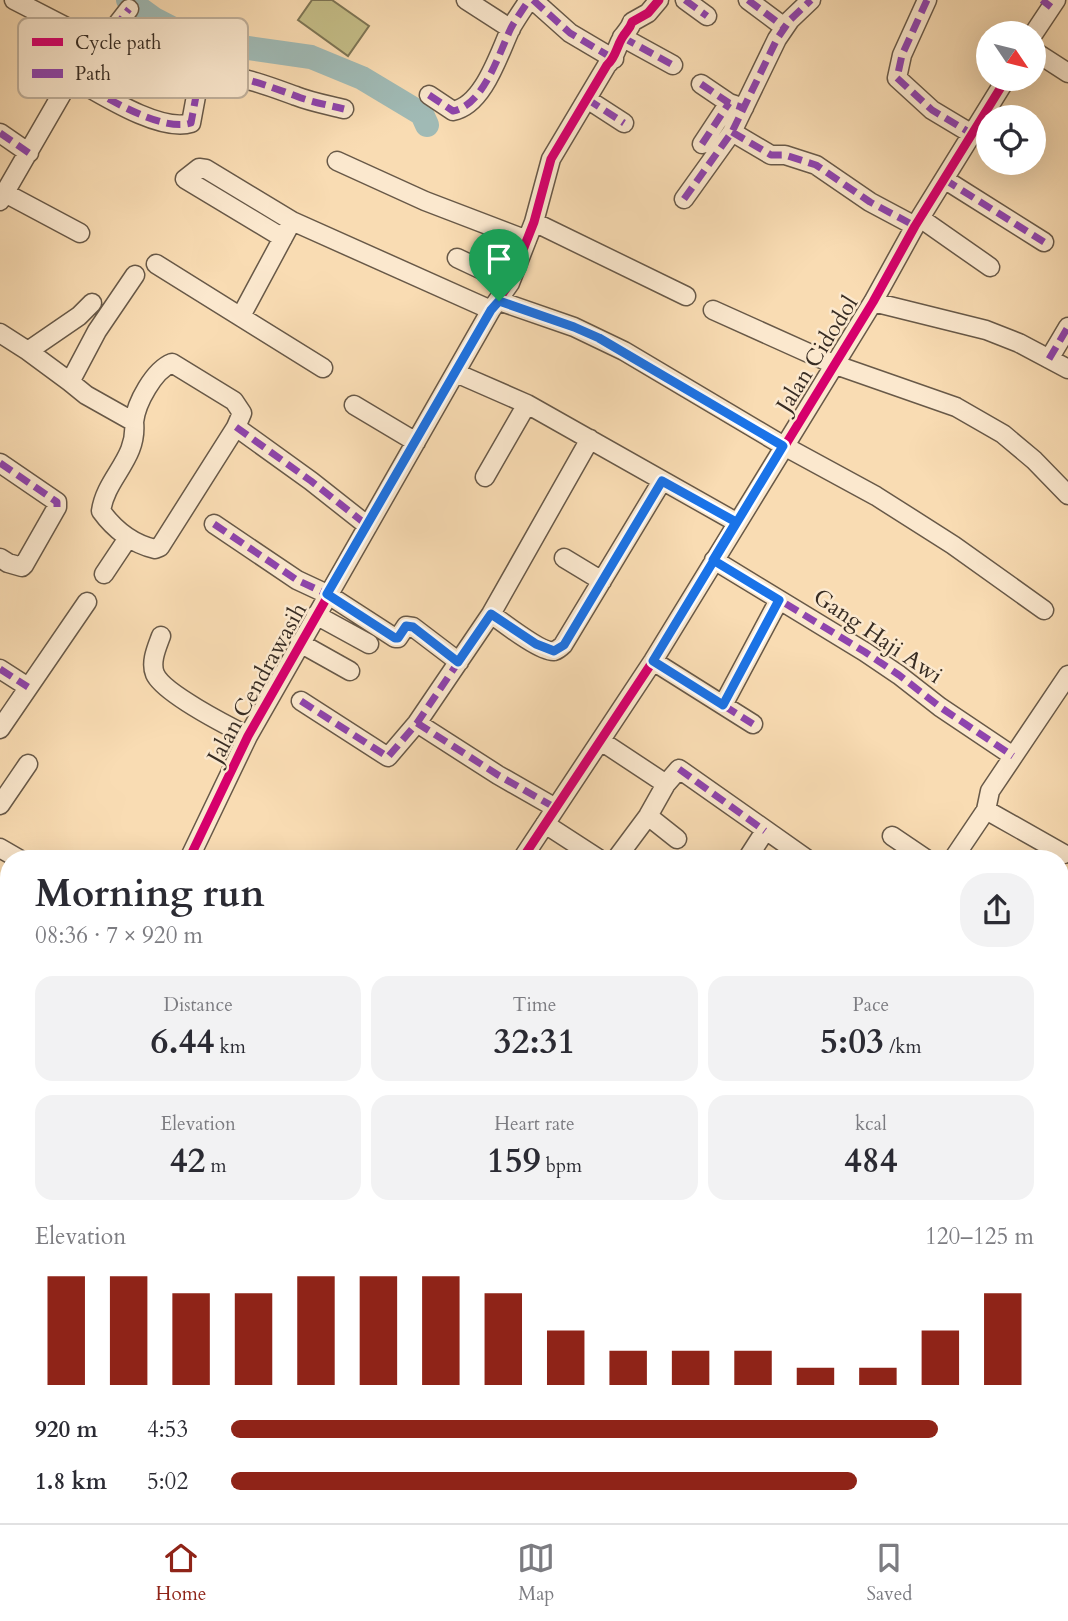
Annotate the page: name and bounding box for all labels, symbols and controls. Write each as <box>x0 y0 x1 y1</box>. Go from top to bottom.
legend <box>18 18 248 98</box>
north arrow <box>976 21 1046 91</box>
map controls <box>976 21 1046 175</box>
text: Cycle path <box>75 30 162 56</box>
text: Path <box>75 61 111 87</box>
button: locate <box>976 105 1046 175</box>
pin <box>469 229 529 301</box>
icon: arrive <box>480 240 518 278</box>
street label: Jalan Cidodol <box>767 290 865 421</box>
street label: Gang Haji Awi <box>807 581 949 691</box>
street label: Jalan Cendrawasih <box>198 597 314 772</box>
text: Morning run <box>35 868 265 920</box>
button: share <box>960 873 1034 947</box>
text: 08:36 · 7 × 920 m <box>35 920 203 951</box>
text: Distance <box>163 992 233 1018</box>
text: Time <box>513 992 556 1018</box>
text: Pace <box>852 992 889 1018</box>
text: 6.44 <box>151 1018 214 1066</box>
text: 32:31 <box>494 1018 575 1066</box>
text: 5:03 <box>820 1018 884 1066</box>
text: km <box>214 1034 246 1060</box>
text: /km <box>884 1034 922 1060</box>
text: Elevation <box>160 1111 236 1137</box>
text: Heart rate <box>494 1111 575 1137</box>
text: kcal <box>855 1111 887 1137</box>
text: 42 <box>170 1137 206 1185</box>
text: 159 <box>487 1137 541 1185</box>
text: 484 <box>844 1137 898 1185</box>
text: m <box>206 1153 227 1179</box>
text: bpm <box>541 1153 582 1179</box>
text: Elevation <box>35 1221 126 1252</box>
text: 120–125 m <box>925 1221 1034 1252</box>
text: 920 m <box>35 1414 98 1445</box>
text: 4:53 <box>147 1414 188 1445</box>
text: 1.8 km <box>35 1466 107 1497</box>
text: 5:02 <box>147 1466 188 1497</box>
tab: Home <box>156 1539 206 1607</box>
tab: Map <box>517 1539 555 1607</box>
tab: Saved <box>866 1539 912 1607</box>

